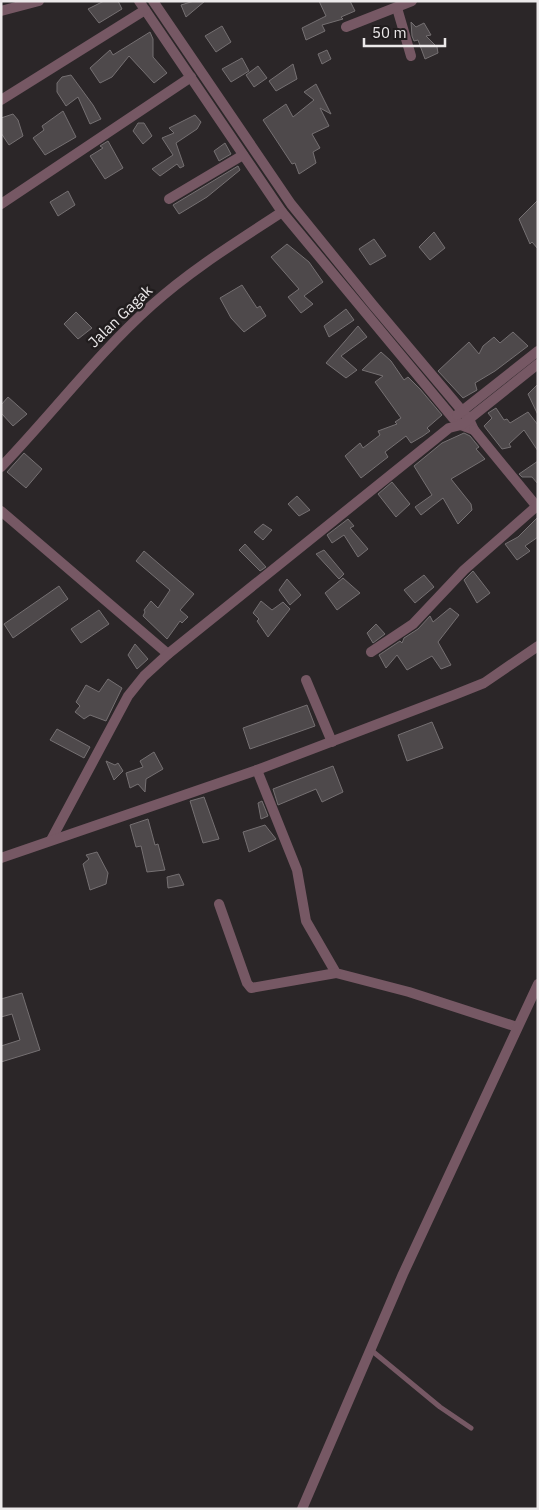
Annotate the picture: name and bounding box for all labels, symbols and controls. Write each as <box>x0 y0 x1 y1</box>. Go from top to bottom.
scale bar <box>364 15 445 47</box>
text: 50 m <box>372 23 407 42</box>
street label: Jalan Gagak <box>84 281 156 351</box>

